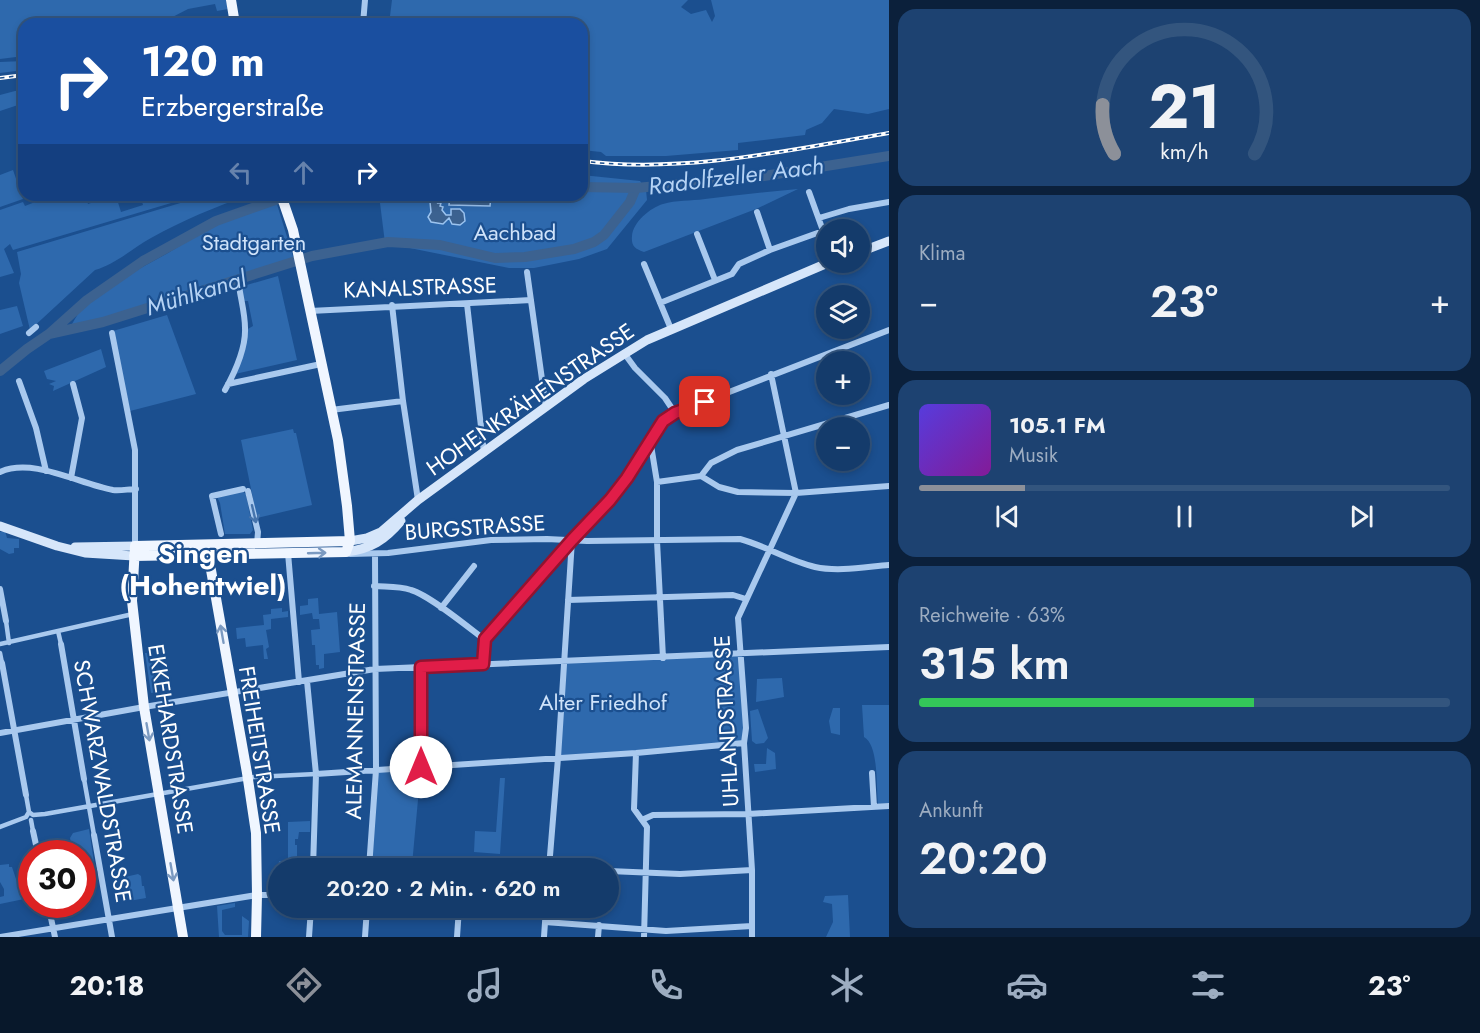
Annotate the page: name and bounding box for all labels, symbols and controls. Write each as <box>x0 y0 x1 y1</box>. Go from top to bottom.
text: 120 m <box>141 31 265 92</box>
icon: right <box>42 42 120 120</box>
text: 21 <box>1148 61 1221 151</box>
text: Erzbergerstraße <box>141 87 324 126</box>
text: km/h <box>1160 137 1209 168</box>
water label: Radolfzeller Aach <box>646 147 826 204</box>
icon: left <box>224 156 257 189</box>
icon: ahead <box>287 156 320 189</box>
icon: right <box>350 156 383 189</box>
park label: Aachbad <box>474 216 556 248</box>
map controls <box>816 219 870 471</box>
button: sound <box>816 219 870 273</box>
park label: Stadtgarten <box>202 226 306 258</box>
text: Klima <box>919 239 965 268</box>
water label: Mühlkanal <box>141 260 252 324</box>
street label: KANALSTRASSE <box>343 268 497 306</box>
text: 23° <box>1150 269 1218 334</box>
text: − <box>919 278 938 325</box>
text: + <box>1430 278 1450 325</box>
button: layers <box>816 285 870 339</box>
street label: HOHENKRÄHENSTRASSE <box>419 315 641 483</box>
button: + <box>816 351 870 405</box>
pin <box>679 376 730 427</box>
icon: arrive <box>688 385 721 418</box>
text: 105.1 FM <box>1009 409 1106 441</box>
button: − <box>816 417 870 471</box>
text: Musik <box>1009 441 1058 470</box>
icon: previous <box>991 500 1024 533</box>
icon: pause <box>1168 500 1201 533</box>
icon: next <box>1345 500 1378 533</box>
one-way arrow <box>248 504 260 523</box>
street label: BURGSTRASSE <box>404 506 546 548</box>
district label: Singen (Hohentwiel) <box>119 533 287 606</box>
one-way arrow <box>306 547 326 558</box>
text: Reichweite · 63% <box>919 601 1065 630</box>
street label: ALEMANNENSTRASSE <box>337 602 373 820</box>
one-way arrow <box>216 625 227 645</box>
text: 315 km <box>919 631 1070 696</box>
street label: UHLANDSTRASSE <box>706 634 746 808</box>
street label: EKKEHARDSTRASSE <box>140 642 202 836</box>
street label: SCHWARZWALDSTRASSE <box>66 657 140 905</box>
street label: FREIHEITSTRASSE <box>231 664 289 836</box>
park label: Alter Friedhof <box>539 686 668 718</box>
one-way arrow <box>143 722 154 742</box>
position arrow <box>389 735 453 799</box>
text: Ankunft <box>919 796 983 825</box>
text: 20:20 <box>919 826 1048 891</box>
speed limit sign: 30 <box>18 840 96 918</box>
one-way arrow <box>167 861 178 881</box>
text: 20:20 · 2 Min. · 620 m <box>326 872 561 904</box>
icon: directions <box>283 964 325 1006</box>
icon: music <box>464 964 506 1006</box>
icon: phone <box>645 964 687 1006</box>
icon: climate <box>826 964 868 1006</box>
icon: car <box>1006 964 1048 1006</box>
icon: filters <box>1187 964 1229 1006</box>
text: 20:18 <box>69 966 144 1005</box>
text: 23° <box>1368 966 1411 1005</box>

